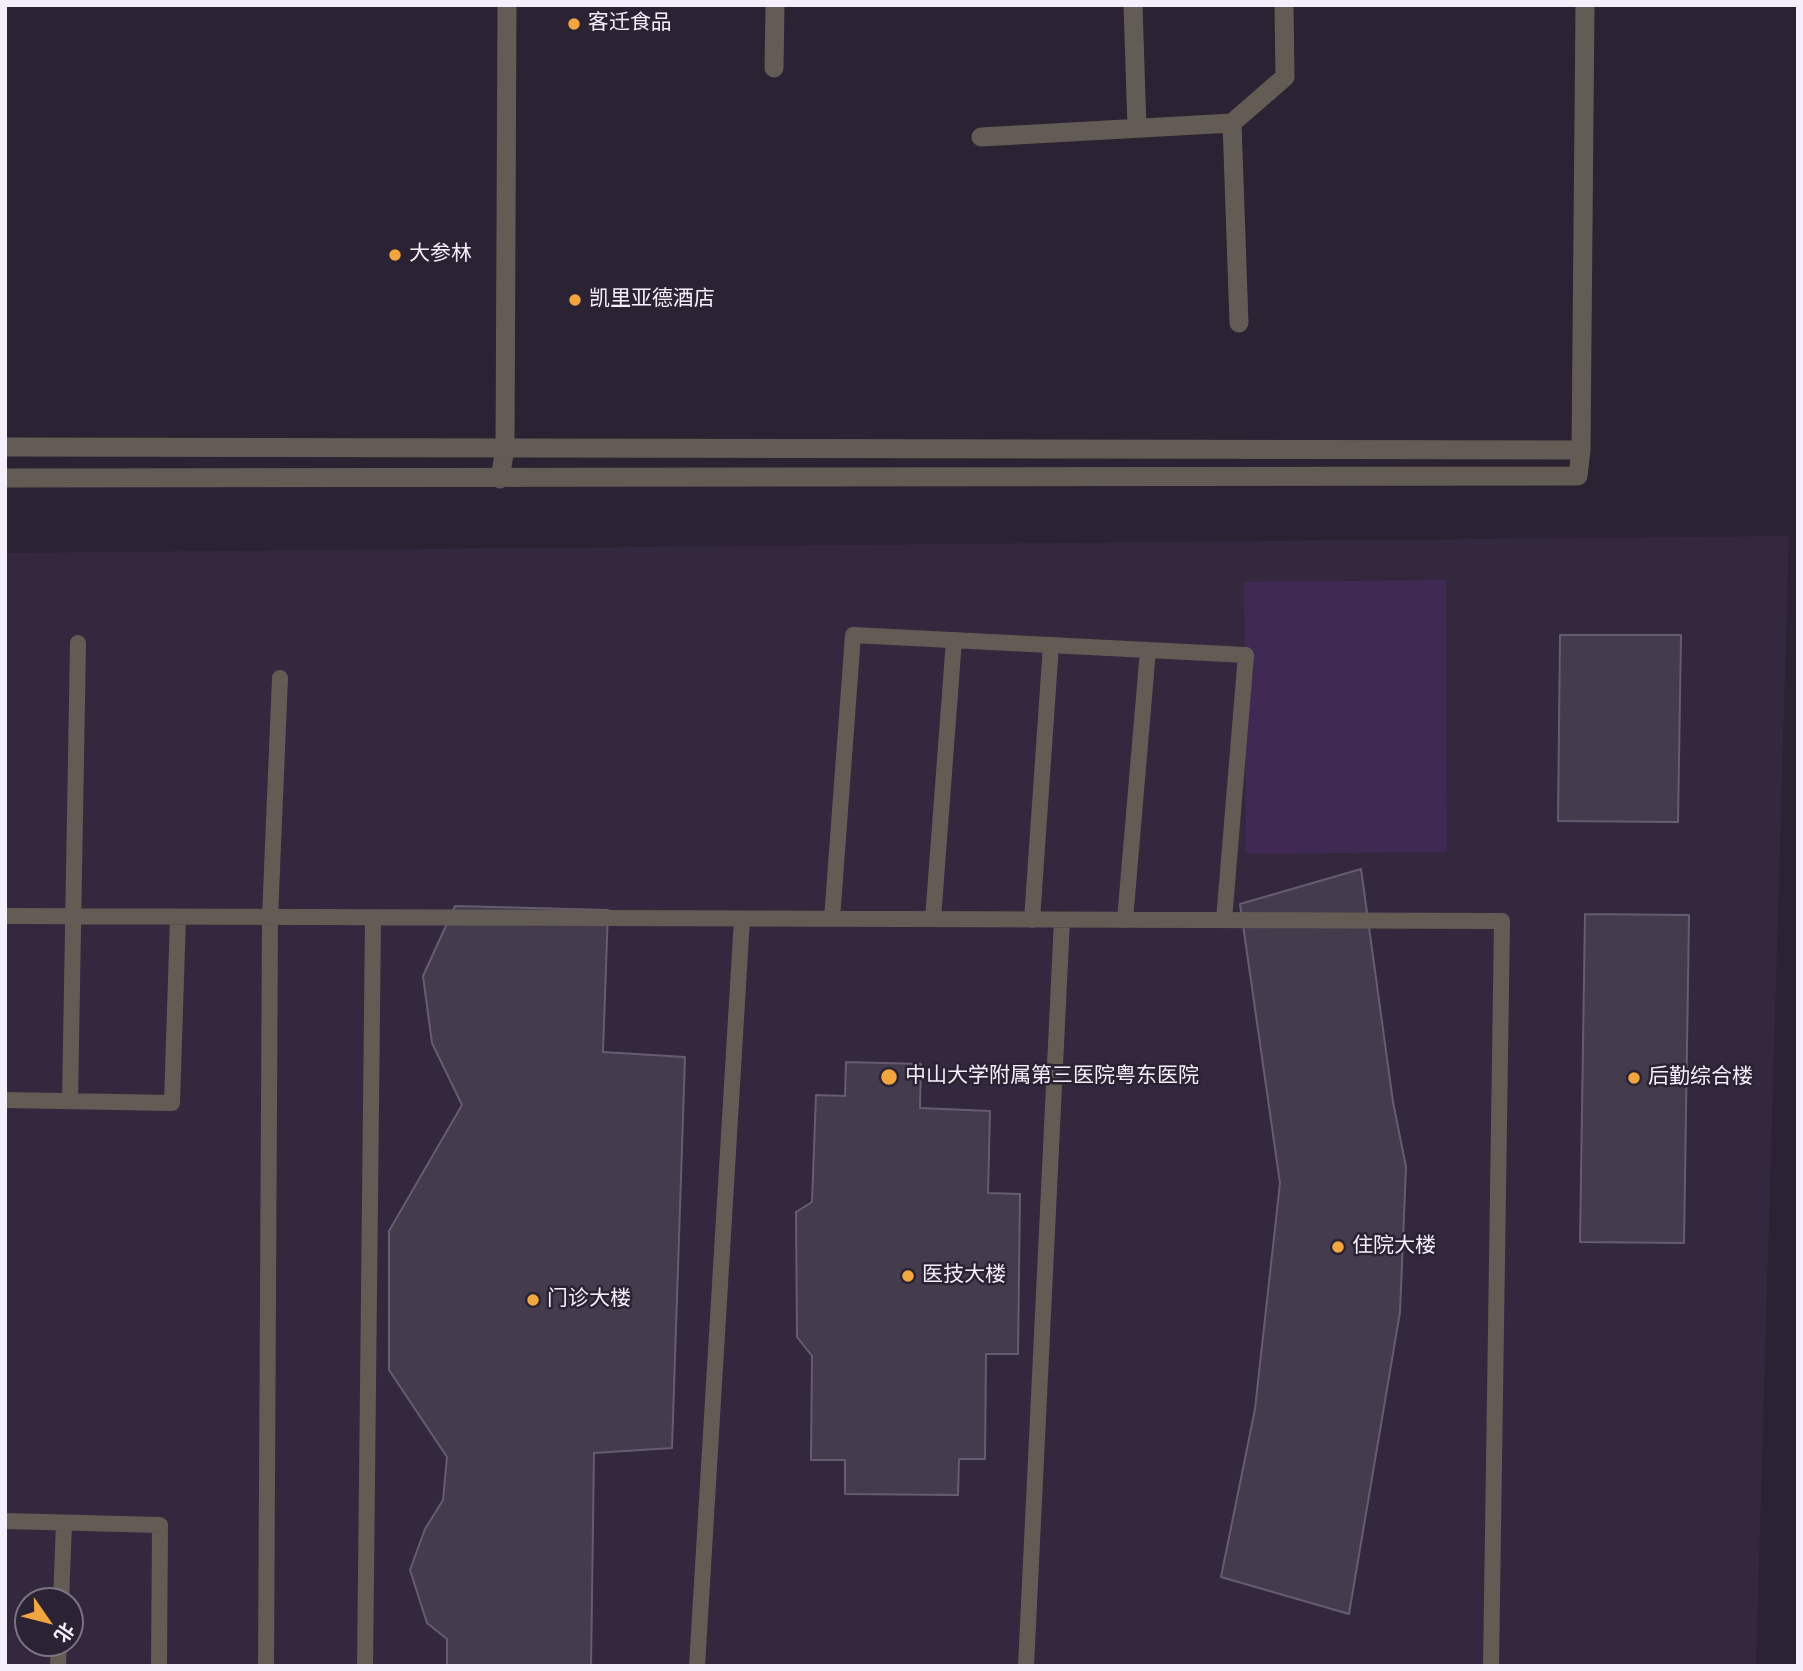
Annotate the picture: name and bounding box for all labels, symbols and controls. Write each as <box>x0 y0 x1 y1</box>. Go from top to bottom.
place label: 客迁食品 <box>588 11 672 37</box>
marker: 客迁食品 <box>566 16 582 32</box>
place label: 大参林 <box>409 242 472 268</box>
marker: 大参林 <box>387 247 403 263</box>
place label: 凯里亚德酒店 <box>589 287 715 313</box>
marker: 凯里亚德酒店 <box>567 292 583 308</box>
place label: 中山大学附属第三医院粤东医院 <box>905 1064 1199 1090</box>
place label: 后勤综合楼 <box>1648 1065 1753 1091</box>
marker: 中山大学附属第三医院粤东医院 <box>879 1067 899 1087</box>
marker: 后勤综合楼 <box>1626 1070 1642 1086</box>
place label: 住院大楼 <box>1352 1234 1436 1260</box>
marker: 住院大楼 <box>1330 1239 1346 1255</box>
place label: 医技大楼 <box>922 1263 1006 1289</box>
marker: 医技大楼 <box>900 1268 916 1284</box>
place label: 门诊大楼 <box>547 1287 631 1313</box>
marker: 门诊大楼 <box>525 1292 541 1308</box>
north arrow <box>14 1587 84 1657</box>
text: 北 <box>48 1617 82 1649</box>

